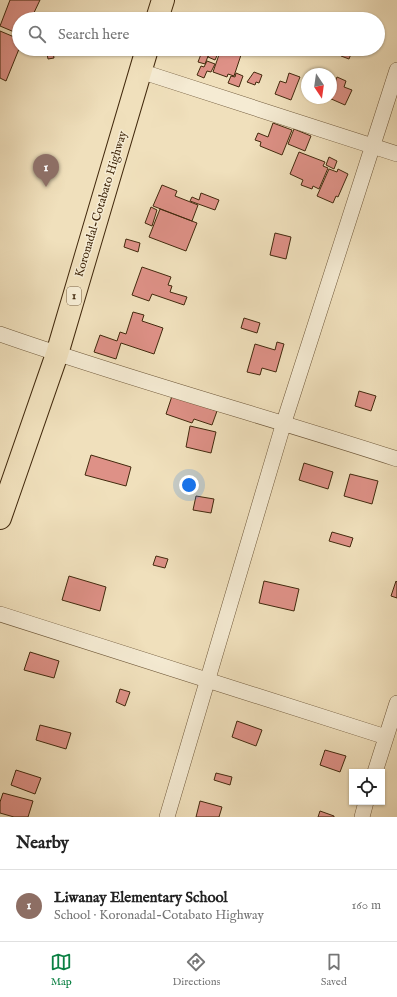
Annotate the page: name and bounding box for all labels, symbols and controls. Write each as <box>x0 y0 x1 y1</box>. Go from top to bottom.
search box <box>12 12 385 56</box>
icon: search <box>26 23 48 45</box>
text: Search here <box>58 25 129 44</box>
north arrow <box>301 68 337 104</box>
street label: Koronadal-Cotabato Highway <box>72 129 130 279</box>
pin: 1 <box>33 154 59 187</box>
road number: 1 <box>67 287 81 305</box>
your location <box>179 475 199 495</box>
map controls <box>349 769 385 805</box>
button: locate <box>349 769 385 805</box>
text: Nearby <box>16 833 69 854</box>
text: Liwanay Elementary School <box>54 888 228 907</box>
text: 1 <box>27 897 31 914</box>
text: 160 m <box>351 897 381 914</box>
text: School · Koronadal-Cotabato Highway <box>54 907 264 924</box>
tab: Map <box>50 951 72 989</box>
tab: Directions <box>173 951 220 989</box>
tab: Saved <box>321 951 347 989</box>

